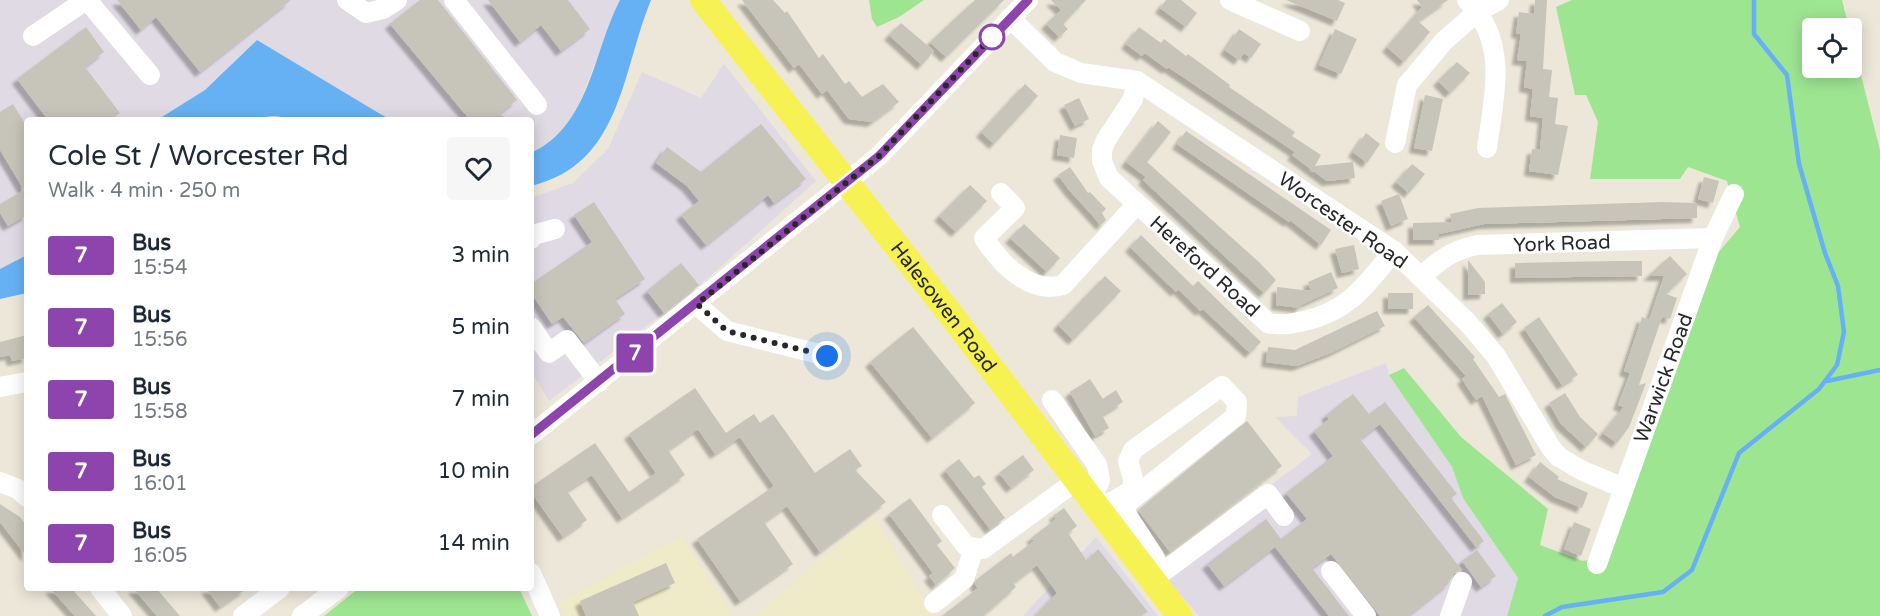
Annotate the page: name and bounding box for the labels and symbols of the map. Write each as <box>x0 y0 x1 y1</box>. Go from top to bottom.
unlabelled marker <box>979 24 1005 50</box>
street label: Worcester Road <box>1273 167 1412 274</box>
street label: Hereford Road <box>1144 211 1264 322</box>
street label: York Road <box>1513 230 1611 258</box>
street label: Halesowen Road <box>885 237 1001 377</box>
street label: Warwick Road <box>1629 310 1699 446</box>
line badge: 7 <box>616 334 654 372</box>
your location <box>812 341 842 371</box>

